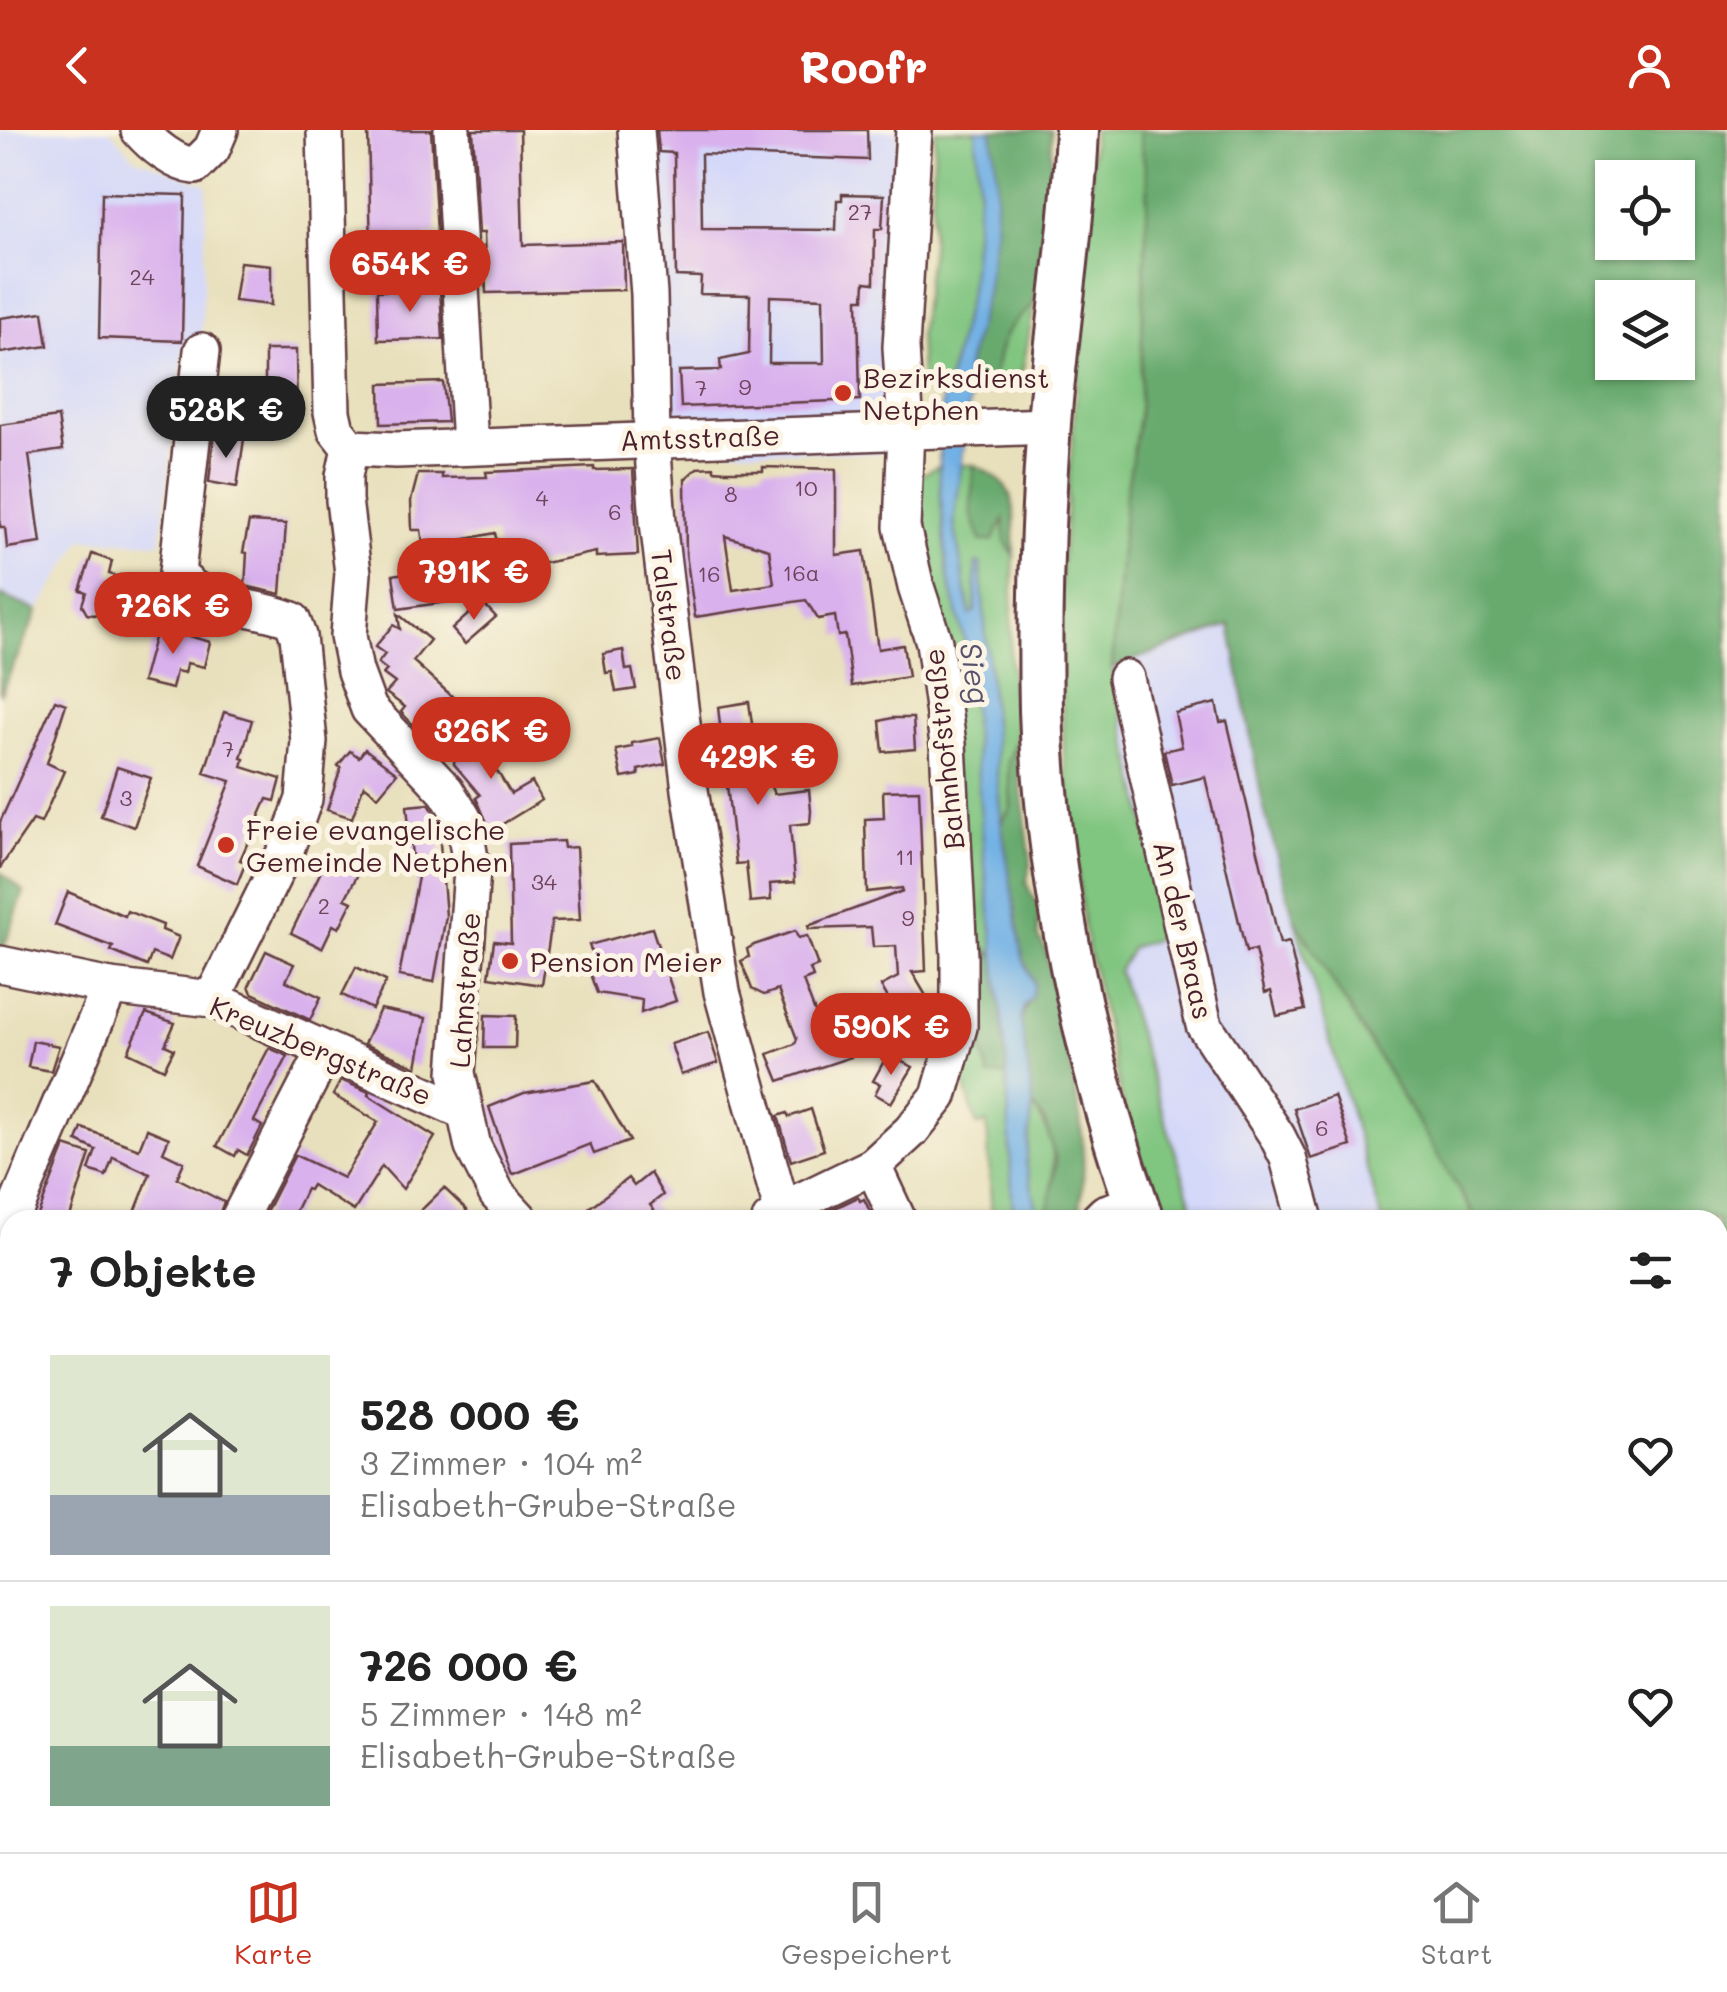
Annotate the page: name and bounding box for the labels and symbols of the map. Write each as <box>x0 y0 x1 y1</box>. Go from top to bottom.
house number: 27 <box>848 197 872 226</box>
pin: 654K € <box>329 230 491 315</box>
house number: 24 <box>129 262 155 291</box>
place label: Bezirksdienst Netphen <box>863 359 1049 427</box>
house number: 9 <box>738 372 752 401</box>
house number: 7 <box>695 373 707 402</box>
pin: 528K € <box>145 376 307 461</box>
marker: Bezirksdienst Netphen <box>832 382 854 404</box>
street label: Amtsstraße <box>619 416 781 458</box>
house number: 10 <box>794 473 818 502</box>
house number: 8 <box>724 479 738 508</box>
house number: 4 <box>536 483 549 512</box>
house number: 6 <box>608 497 622 526</box>
pin: 791K € <box>393 538 555 623</box>
street label: Talstraße <box>644 547 696 683</box>
house number: 16a <box>783 558 819 587</box>
house number: 16 <box>697 559 721 588</box>
pin: 726K € <box>92 572 254 657</box>
water label: Sieg <box>951 639 1001 707</box>
street label: Bahnhofstraße <box>915 647 971 851</box>
pin: 326K € <box>410 697 572 782</box>
pin: 429K € <box>677 723 839 808</box>
house number: 7 <box>222 734 234 763</box>
house number: 3 <box>120 783 133 812</box>
place label: Freie evangelische Gemeinde Netphen <box>246 811 508 879</box>
marker: Freie evangelische Gemeinde Netphen <box>215 834 237 856</box>
street label: An der Braas <box>1146 837 1222 1023</box>
house number: 11 <box>895 842 915 871</box>
house number: 34 <box>531 867 557 896</box>
house number: 2 <box>318 891 330 920</box>
house number: 9 <box>901 903 915 932</box>
street label: Lahnstraße <box>441 911 487 1069</box>
place label: Pension Meier <box>530 943 723 979</box>
marker: Pension Meier <box>499 950 521 972</box>
street label: Kreuzbergstraße <box>205 987 437 1113</box>
pin: 590K € <box>810 993 972 1078</box>
house number: 6 <box>1315 1113 1329 1142</box>

